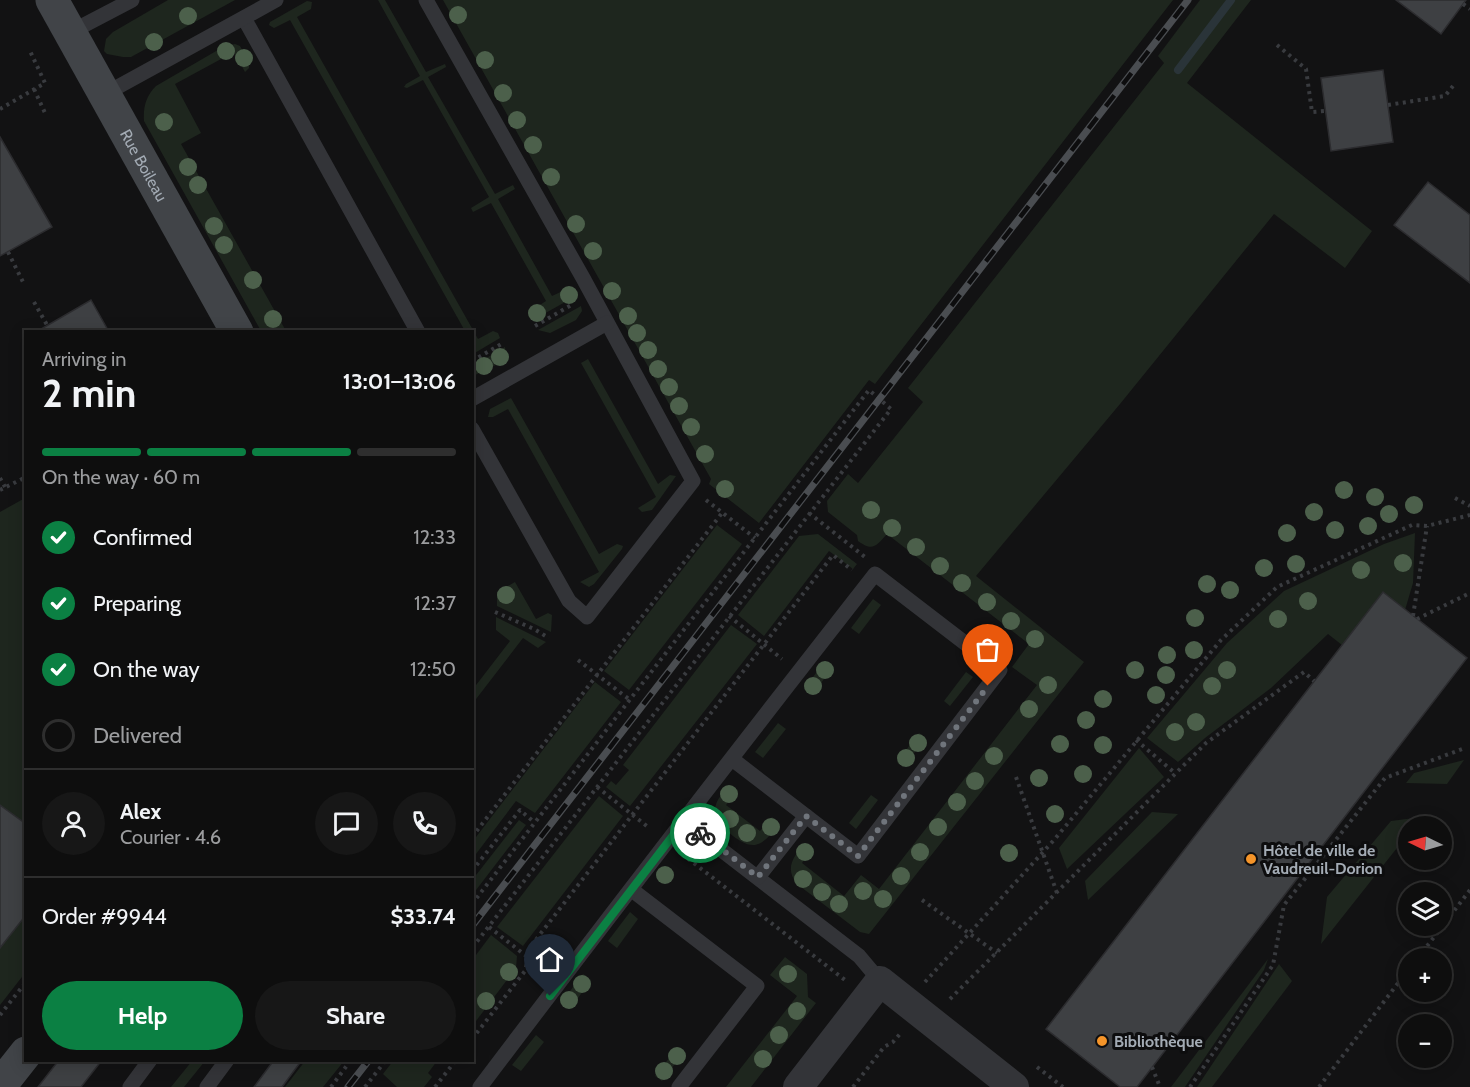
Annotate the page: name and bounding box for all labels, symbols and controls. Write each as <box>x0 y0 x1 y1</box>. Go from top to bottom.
street label: Rue Boileau <box>116 126 171 205</box>
text: Arriving in <box>42 347 126 371</box>
text: 13:01–13:06 <box>343 368 456 395</box>
text: 2 min <box>42 369 136 417</box>
text: On the way · 60 m <box>42 465 200 489</box>
icon: check <box>42 521 75 554</box>
text: Confirmed <box>93 524 192 551</box>
text: 12:33 <box>413 525 456 549</box>
icon: check <box>42 587 75 620</box>
text: Preparing <box>93 590 181 617</box>
text: 12:37 <box>414 591 456 615</box>
pin <box>962 624 1013 686</box>
icon: bag <box>971 633 1004 666</box>
icon: check <box>42 653 75 686</box>
text: On the way <box>93 656 200 683</box>
text: 12:50 <box>410 657 456 681</box>
text: Delivered <box>93 722 182 749</box>
button: person <box>42 792 105 855</box>
button: chat <box>315 792 378 855</box>
button: phone <box>393 792 456 855</box>
text: Alex <box>120 798 161 825</box>
courier <box>670 803 730 863</box>
north arrow <box>1398 816 1452 870</box>
map controls <box>1398 816 1452 1068</box>
icon: bike <box>684 817 717 850</box>
text: Courier · 4.6 <box>120 825 221 849</box>
place label: Hôtel de ville de Vaudreuil-Dorion <box>1263 841 1383 878</box>
marker: Hôtel de ville de Vaudreuil-Dorion <box>1244 852 1258 866</box>
button: layers <box>1398 882 1452 936</box>
text: Order #9944 <box>42 903 167 930</box>
text: $33.74 <box>390 903 456 930</box>
pin <box>524 934 575 996</box>
icon: home <box>533 943 566 976</box>
button: + <box>1398 948 1452 1002</box>
button: Help <box>42 981 243 1050</box>
button: Share <box>255 981 456 1050</box>
button: − <box>1398 1014 1452 1068</box>
place label: Bibliothèque <box>1114 1032 1203 1051</box>
marker: Bibliothèque <box>1095 1034 1109 1048</box>

